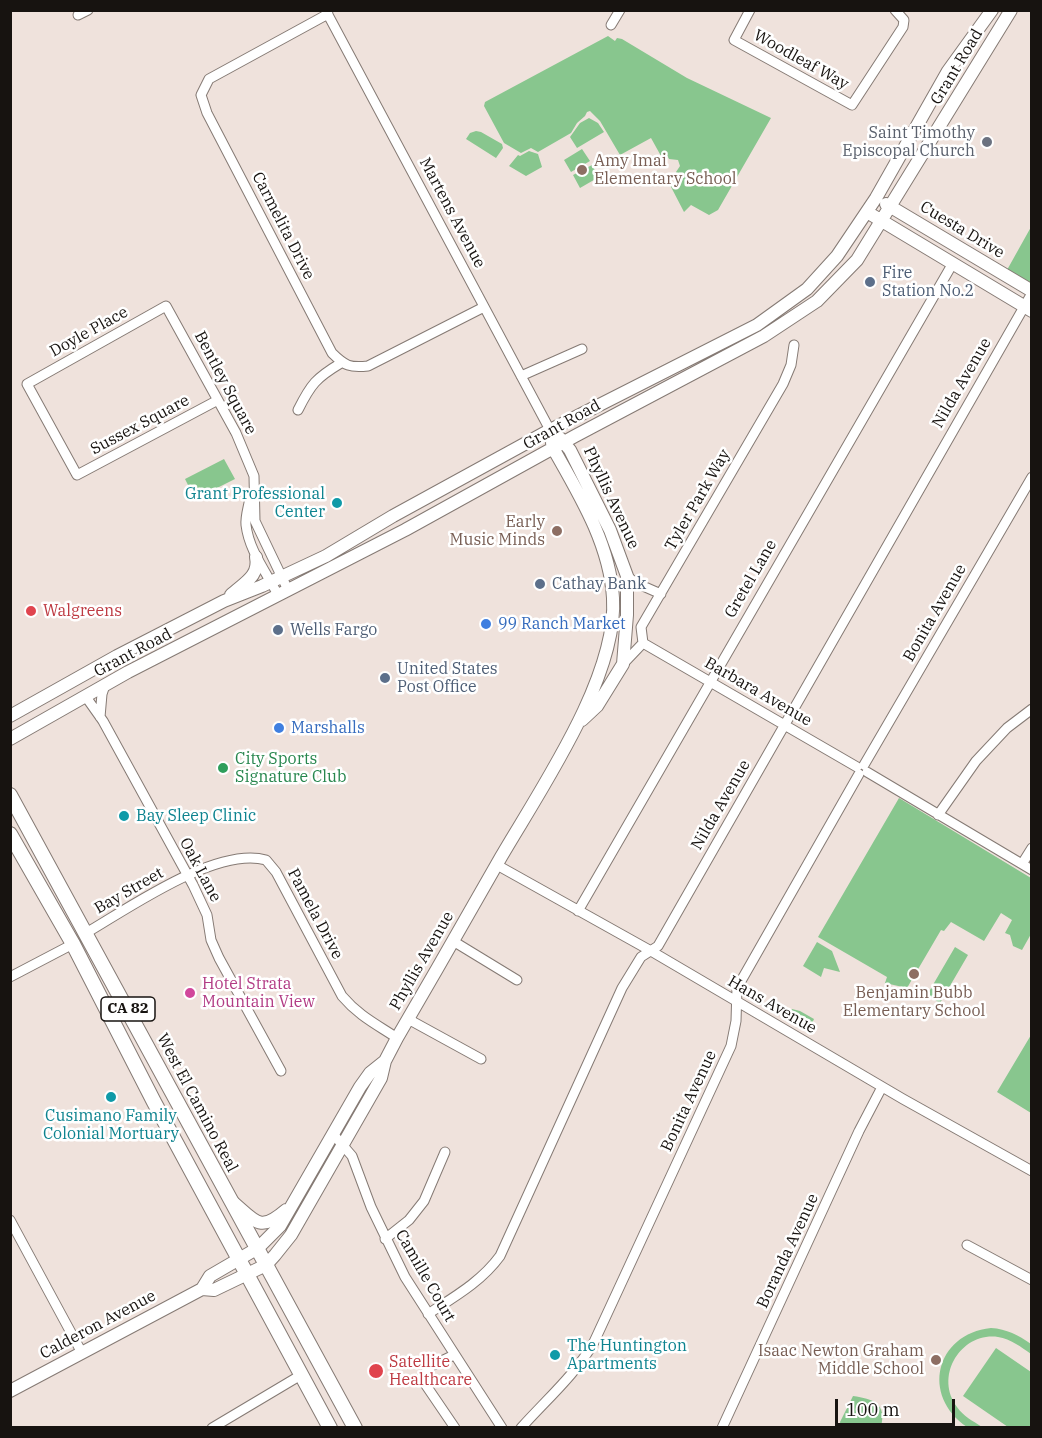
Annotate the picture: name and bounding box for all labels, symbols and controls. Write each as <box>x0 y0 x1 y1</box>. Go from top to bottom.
street label: Woodleaf Way <box>750 26 852 94</box>
street label: Grant Road <box>927 26 987 108</box>
place label: Saint Timothy Episcopal Church <box>842 123 975 161</box>
marker: Saint Timothy Episcopal Church <box>980 135 994 149</box>
place label: Amy Imai Elementary School <box>594 151 737 189</box>
street label: Martens Avenue <box>415 155 489 271</box>
marker: Amy Imai Elementary School <box>575 163 589 177</box>
street label: Carmelita Drive <box>248 169 318 283</box>
street label: Cuesta Drive <box>916 197 1008 263</box>
place label: Fire Station No.2 <box>882 263 974 301</box>
marker: Fire Station No.2 <box>863 275 877 289</box>
street label: Doyle Place <box>47 303 131 361</box>
street label: Bentley Square <box>190 328 260 438</box>
street label: Nilda Avenue <box>929 335 995 431</box>
street label: Sussex Square <box>87 391 193 459</box>
street label: Grant Road <box>520 396 604 454</box>
street label: Phyllis Avenue <box>579 444 643 552</box>
street label: Tyler Park Way <box>661 446 735 554</box>
place label: Grant Professional Center <box>185 484 325 522</box>
marker: Grant Professional Center <box>330 496 344 510</box>
place label: Early Music Minds <box>450 512 545 550</box>
marker: Early Music Minds <box>550 524 564 538</box>
street label: Gretel Lane <box>721 537 781 621</box>
street label: Bonita Avenue <box>899 561 971 665</box>
place label: Cathay Bank <box>552 574 646 594</box>
marker: Cathay Bank <box>533 577 547 591</box>
place label: Walgreens <box>43 601 122 621</box>
marker: Walgreens <box>24 604 38 618</box>
place label: 99 Ranch Market <box>498 614 626 634</box>
marker: 99 Ranch Market <box>479 617 493 631</box>
place label: Wells Fargo <box>290 620 377 640</box>
marker: Wells Fargo <box>271 623 285 637</box>
street label: Grant Road <box>91 625 175 681</box>
street label: Barbara Avenue <box>701 653 815 731</box>
place label: United States Post Office <box>397 659 498 697</box>
marker: United States Post Office <box>378 671 392 685</box>
place label: Marshalls <box>291 718 365 738</box>
marker: Marshalls <box>272 721 286 735</box>
place label: City Sports Signature Club <box>235 749 347 787</box>
street label: Nilda Avenue <box>688 757 754 853</box>
marker: City Sports Signature Club <box>216 761 230 775</box>
place label: Bay Sleep Clinic <box>136 806 256 826</box>
marker: Bay Sleep Clinic <box>117 809 131 823</box>
street label: Oak Lane <box>175 834 225 906</box>
street label: Bay Street <box>91 864 167 918</box>
street label: Pamela Drive <box>283 865 347 963</box>
street label: Phyllis Avenue <box>386 908 458 1014</box>
marker: Benjamin Bubb Elementary School <box>907 967 921 981</box>
street label: Hans Avenue <box>724 972 820 1038</box>
place label: Hotel Strata Mountain View <box>202 974 315 1012</box>
place label: Benjamin Bubb Elementary School <box>843 983 985 1021</box>
marker: Hotel Strata Mountain View <box>183 986 197 1000</box>
road number: CA 82 <box>101 997 155 1021</box>
street label: West El Camino Real <box>152 1030 242 1176</box>
street label: Bonita Avenue <box>657 1047 721 1155</box>
marker: Cusimano Family Colonial Mortuary <box>104 1090 118 1104</box>
place label: Cusimano Family Colonial Mortuary <box>43 1106 179 1144</box>
street label: Boranda Avenue <box>753 1191 823 1311</box>
street label: Camille Court <box>391 1227 459 1325</box>
street label: Calderon Avenue <box>37 1286 159 1364</box>
place label: The Huntington Apartments <box>567 1336 687 1374</box>
place label: Isaac Newton Graham Middle School <box>758 1341 924 1379</box>
marker: The Huntington Apartments <box>548 1348 562 1362</box>
place label: Satellite Healthcare <box>389 1352 472 1390</box>
marker: Isaac Newton Graham Middle School <box>929 1353 943 1367</box>
marker: Satellite Healthcare <box>367 1362 385 1380</box>
scale bar <box>838 1387 958 1425</box>
text: 100 m <box>846 1398 900 1421</box>

